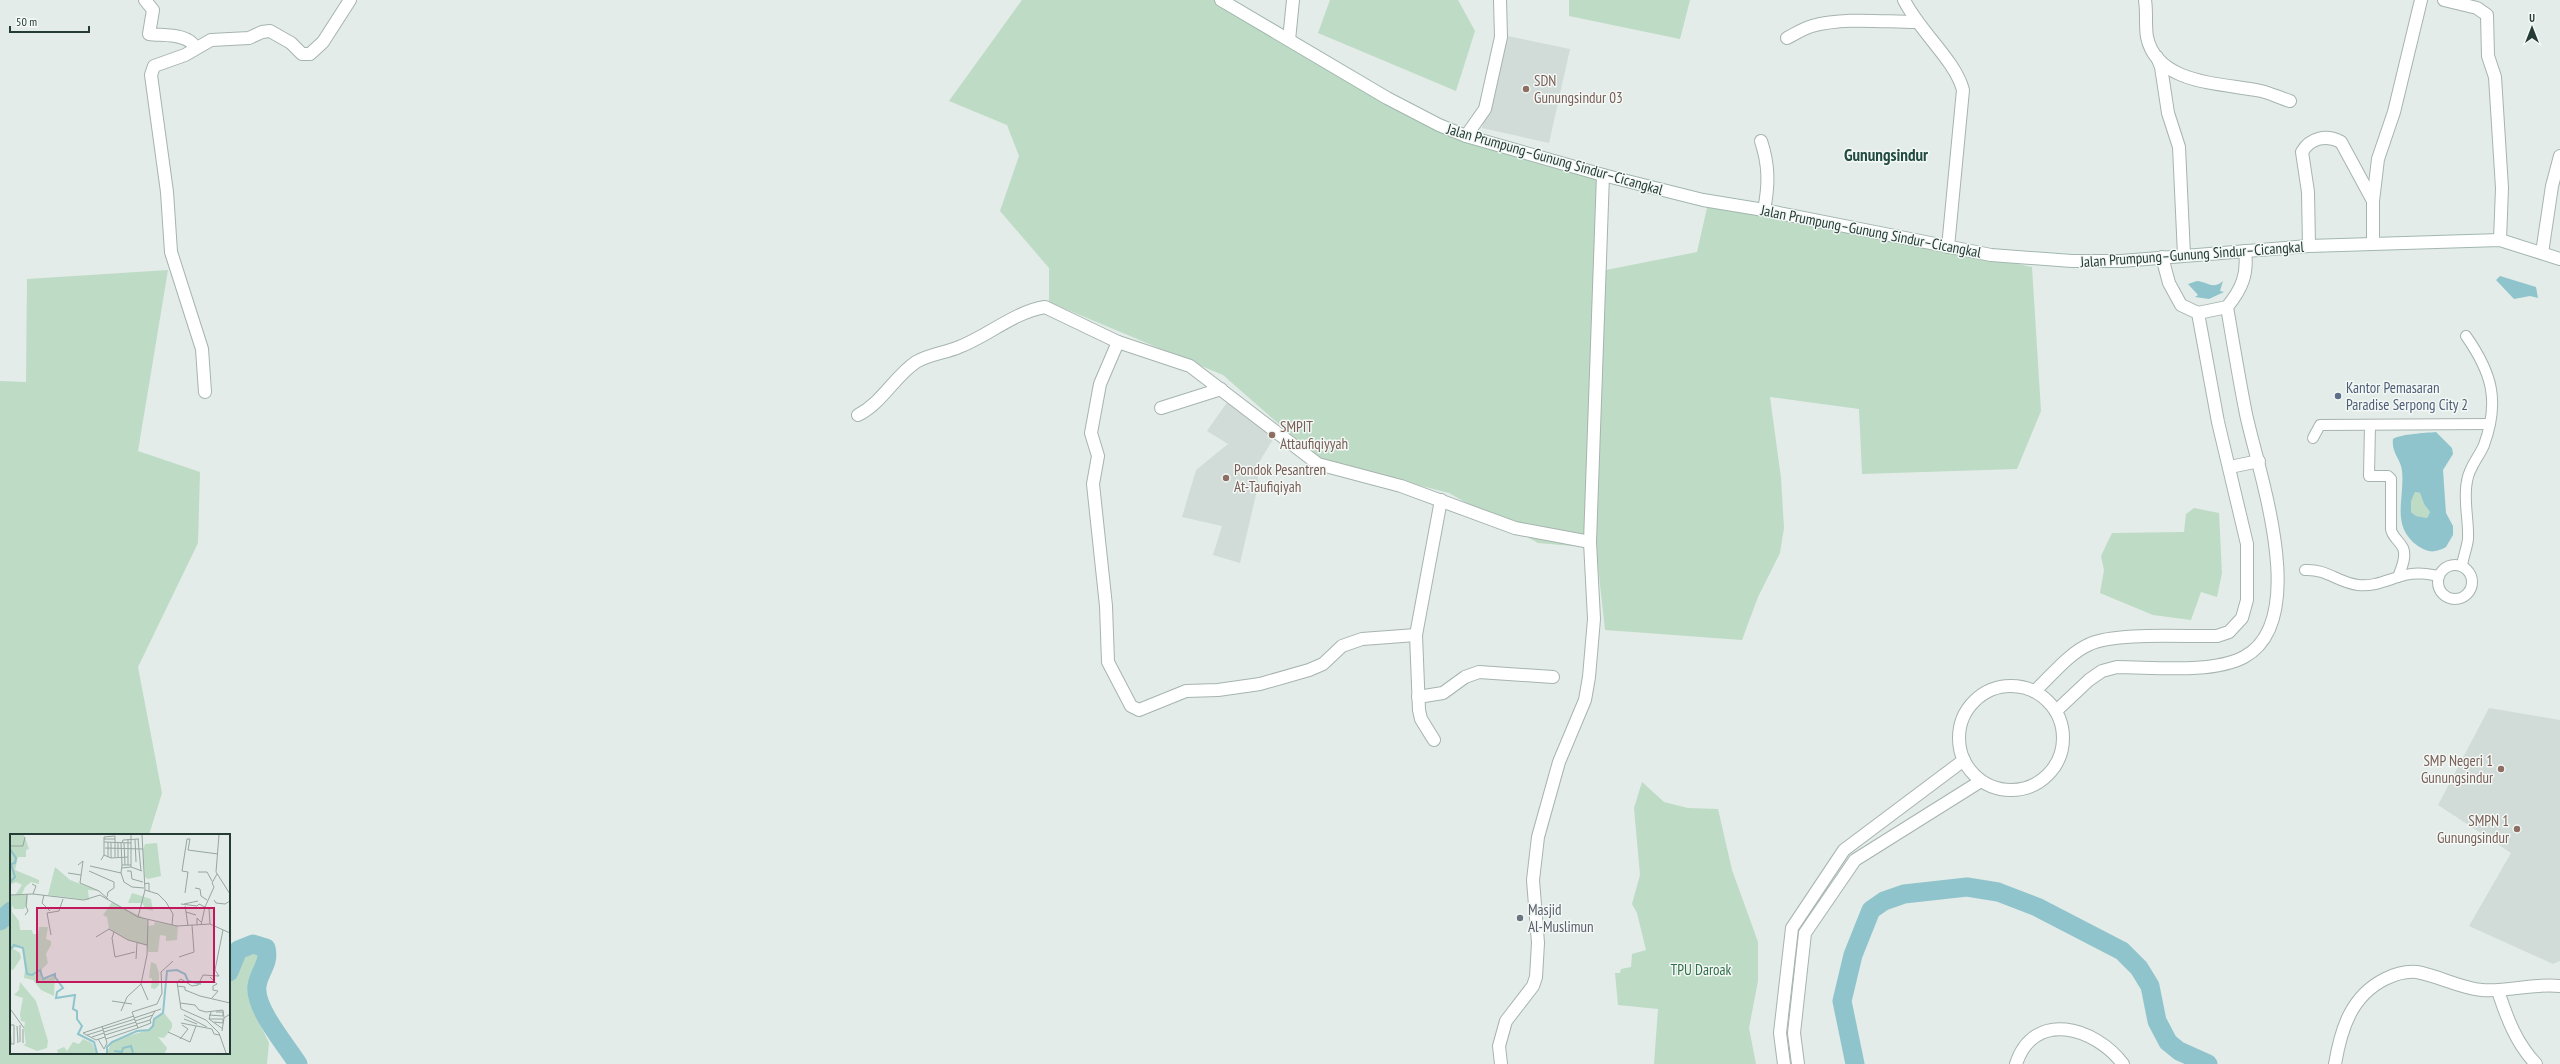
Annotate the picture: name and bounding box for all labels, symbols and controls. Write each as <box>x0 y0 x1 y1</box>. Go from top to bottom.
scale bar <box>10 8 89 34</box>
north arrow <box>2512 8 2552 48</box>
text: U <box>2529 11 2535 25</box>
text: 50 m <box>16 14 37 29</box>
place label: SDN Gunungsindur 03 <box>1534 71 1623 107</box>
marker: SDN Gunungsindur 03 <box>1521 84 1531 94</box>
street label: Jalan Prumpung–Gunung Sindur–Cicangkal <box>1444 119 1666 199</box>
district label: Gunungsindur <box>1844 144 1928 166</box>
street label: Jalan Prumpung–Gunung Sindur–Cicangkal <box>1758 200 1983 262</box>
street label: Jalan Prumpung–Gunung Sindur–Cicangkal <box>2079 237 2305 271</box>
place label: Kantor Pemasaran Paradise Serpong City 2 <box>2346 378 2468 414</box>
marker: Kantor Pemasaran Paradise Serpong City 2 <box>2333 391 2343 401</box>
place label: SMPIT Attaufiqiyyah <box>1280 417 1348 453</box>
marker: SMPIT Attaufiqiyyah <box>1267 430 1277 440</box>
place label: Pondok Pesantren At-Taufiqiyah <box>1234 460 1326 496</box>
marker: Pondok Pesantren At-Taufiqiyah <box>1221 473 1231 483</box>
place label: SMP Negeri 1 Gunungsindur <box>2421 751 2494 787</box>
marker: SMP Negeri 1 Gunungsindur <box>2496 764 2506 774</box>
place label: SMPN 1 Gunungsindur <box>2437 811 2510 847</box>
marker: SMPN 1 Gunungsindur <box>2512 824 2522 834</box>
inset map <box>10 834 230 1054</box>
place label: Masjid Al-Muslimun <box>1528 900 1594 936</box>
marker: Masjid Al-Muslimun <box>1515 913 1525 923</box>
park label: TPU Daroak <box>1671 960 1732 979</box>

